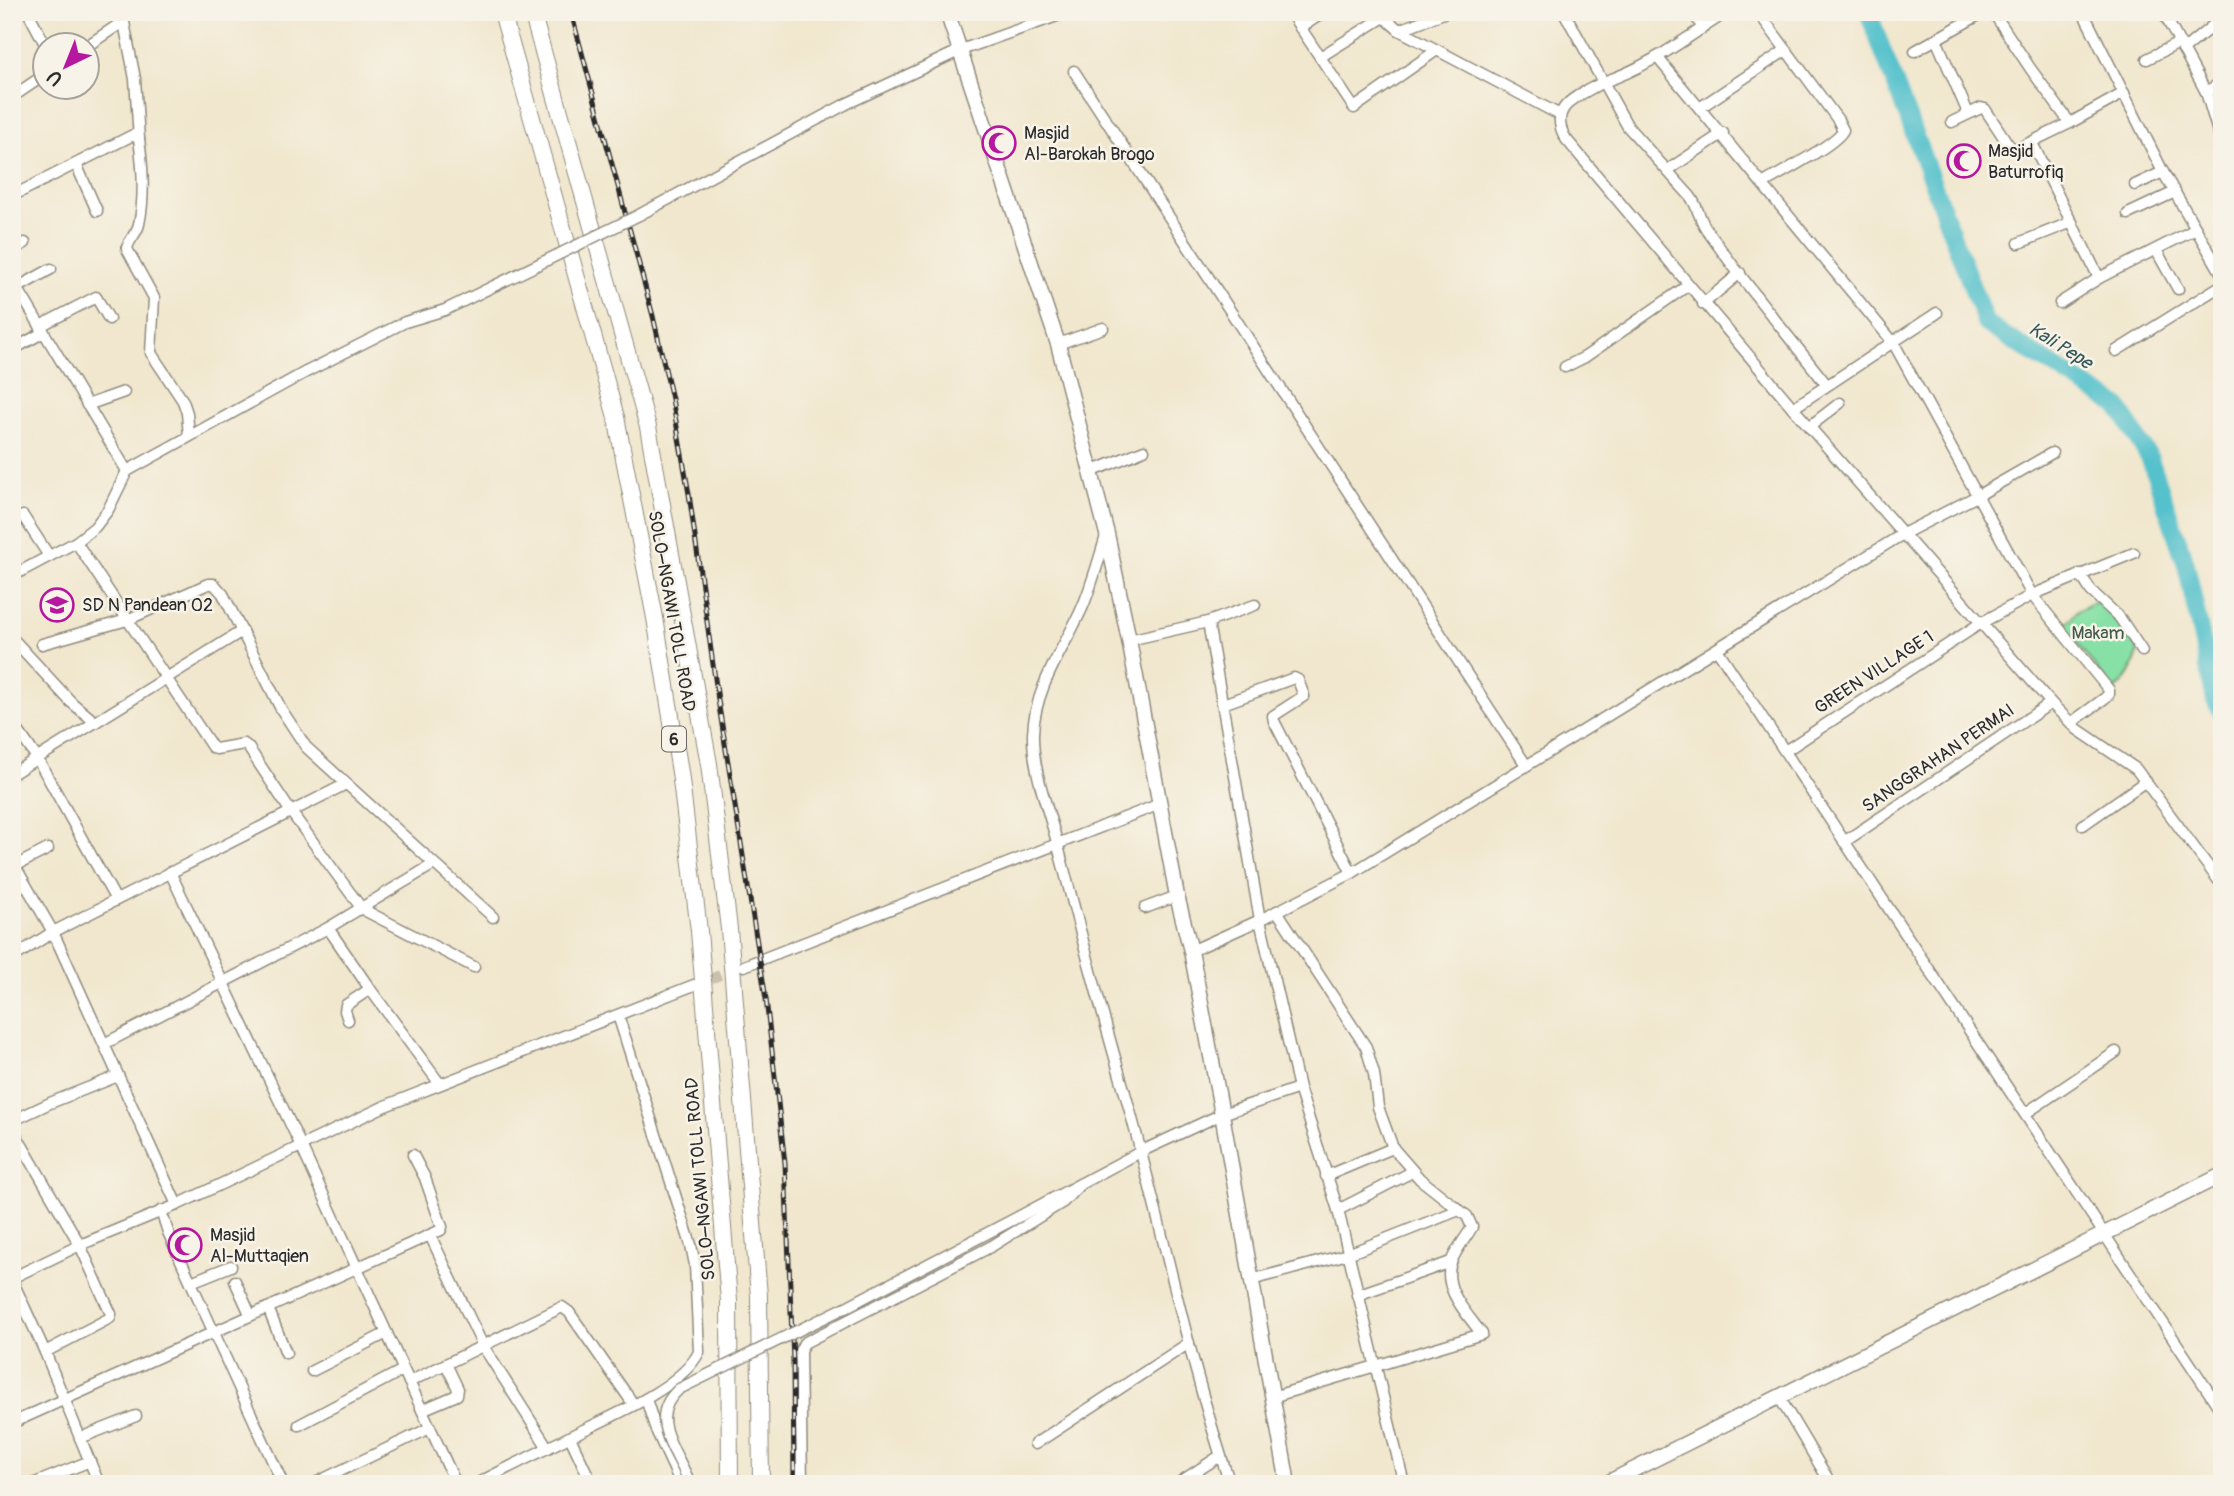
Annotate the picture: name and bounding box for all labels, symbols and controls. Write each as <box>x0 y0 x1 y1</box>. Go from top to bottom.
north arrow <box>32 32 102 102</box>
text: U <box>42 65 68 91</box>
place label: Masjid Al-Barokah Brogo <box>1024 122 1155 166</box>
mosque icon: Masjid Al-Barokah Brogo <box>980 124 1018 162</box>
place label: Masjid Baturrofiq <box>1988 140 2064 184</box>
mosque icon: Masjid Baturrofiq <box>1945 142 1983 180</box>
water label: Kali Pepe <box>2024 317 2098 376</box>
street label: SOLO–NGAWI TOLL ROAD <box>643 509 701 713</box>
school or university icon: SD N Pandean 02 <box>38 586 76 624</box>
place label: SD N Pandean 02 <box>82 594 213 617</box>
park label: Makam <box>2071 622 2125 645</box>
street label: GREEN VILLAGE 1 <box>1810 625 1938 720</box>
street label: SANGGRAHAN PERMAI <box>1858 699 2019 818</box>
road number: 6 <box>662 726 686 752</box>
street label: SOLO–NGAWI TOLL ROAD <box>680 1077 721 1281</box>
place label: Masjid Al-Muttaqien <box>210 1224 309 1268</box>
mosque icon: Masjid Al-Muttaqien <box>166 1226 204 1264</box>

